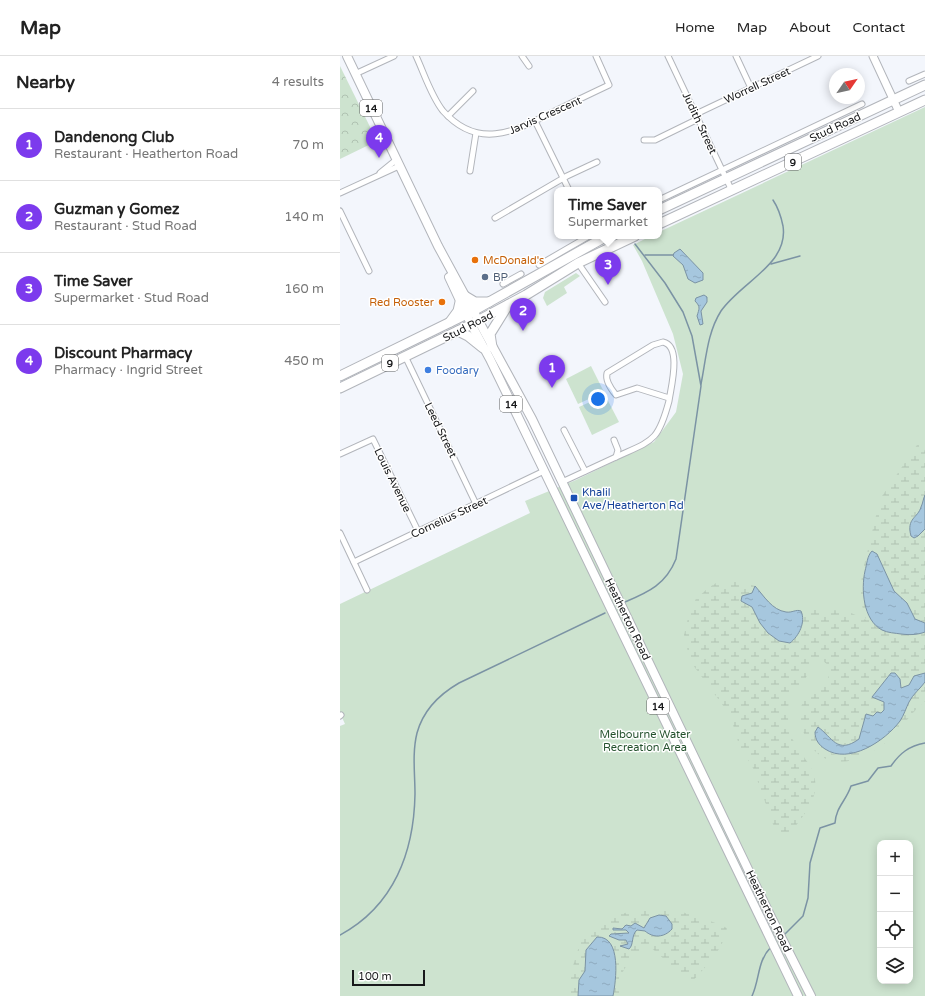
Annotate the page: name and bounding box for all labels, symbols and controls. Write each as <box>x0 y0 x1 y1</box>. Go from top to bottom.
text: Map <box>20 17 61 39</box>
text: Home <box>675 19 715 36</box>
text: Map <box>737 19 767 36</box>
text: About <box>789 19 831 36</box>
text: Contact <box>853 19 905 36</box>
street label: Worrell Street <box>722 64 792 106</box>
north arrow <box>829 68 865 104</box>
text: Nearby <box>16 72 75 93</box>
text: 4 results <box>272 74 324 90</box>
street label: Judith Street <box>680 90 720 156</box>
street label: Jarvis Crescent <box>507 94 584 137</box>
road number: 14 <box>360 100 382 116</box>
street label: Stud Road <box>808 110 863 145</box>
pin: 4 <box>366 125 392 158</box>
text: Dandenong Club <box>54 128 174 146</box>
text: 1 <box>25 137 33 153</box>
text: 70 m <box>292 137 324 153</box>
text: Restaurant · Heatherton Road <box>54 146 238 162</box>
road number: 9 <box>785 154 801 170</box>
popup <box>554 187 662 239</box>
text: Time Saver <box>568 196 647 214</box>
text: Guzman y Gomez <box>54 200 179 218</box>
text: 2 <box>25 209 33 225</box>
text: 140 m <box>284 209 324 225</box>
text: Supermarket <box>568 214 648 230</box>
text: Restaurant · Stud Road <box>54 218 197 234</box>
pin: 3 <box>595 252 621 285</box>
place label: McDonald's <box>483 254 544 267</box>
marker: McDonald's <box>470 255 480 265</box>
place label: BP <box>493 271 508 284</box>
text: Time Saver <box>54 272 133 290</box>
marker: BP <box>480 272 490 282</box>
text: 3 <box>25 281 33 297</box>
text: 160 m <box>284 281 324 297</box>
text: Supermarket · Stud Road <box>54 290 209 306</box>
place label: Red Rooster <box>369 296 435 309</box>
marker: Red Rooster <box>437 297 447 307</box>
pin: 2 <box>510 298 536 331</box>
street label: Stud Road <box>441 308 496 345</box>
text: Discount Pharmacy <box>54 344 192 362</box>
text: 4 <box>25 353 33 369</box>
text: 450 m <box>284 353 324 369</box>
road number: 9 <box>382 355 398 371</box>
pin: 1 <box>539 355 565 388</box>
text: Pharmacy · Ingrid Street <box>54 362 203 378</box>
place label: Foodary <box>436 364 479 377</box>
marker: Foodary <box>423 365 433 375</box>
your location <box>588 389 608 409</box>
road number: 14 <box>500 396 522 412</box>
street label: Leed Street <box>422 400 460 460</box>
street label: Louis Avenue <box>371 446 414 515</box>
place label: Khalil Ave/Heatherton Rd <box>582 486 684 512</box>
marker: Khalil Ave/Heatherton Rd <box>569 493 579 503</box>
street label: Cornelius Street <box>409 494 490 541</box>
street label: Heatherton Road <box>602 576 653 662</box>
road number: 14 <box>647 698 669 714</box>
park label: Melbourne Water Recreation Area <box>599 728 691 754</box>
map controls <box>877 840 913 984</box>
button: + <box>877 840 913 876</box>
street label: Heatherton Road <box>743 868 794 954</box>
button: − <box>877 876 913 912</box>
button: locate <box>877 912 913 948</box>
button: layers <box>877 948 913 984</box>
scale bar <box>352 968 425 987</box>
text: 100 m <box>358 970 392 983</box>

